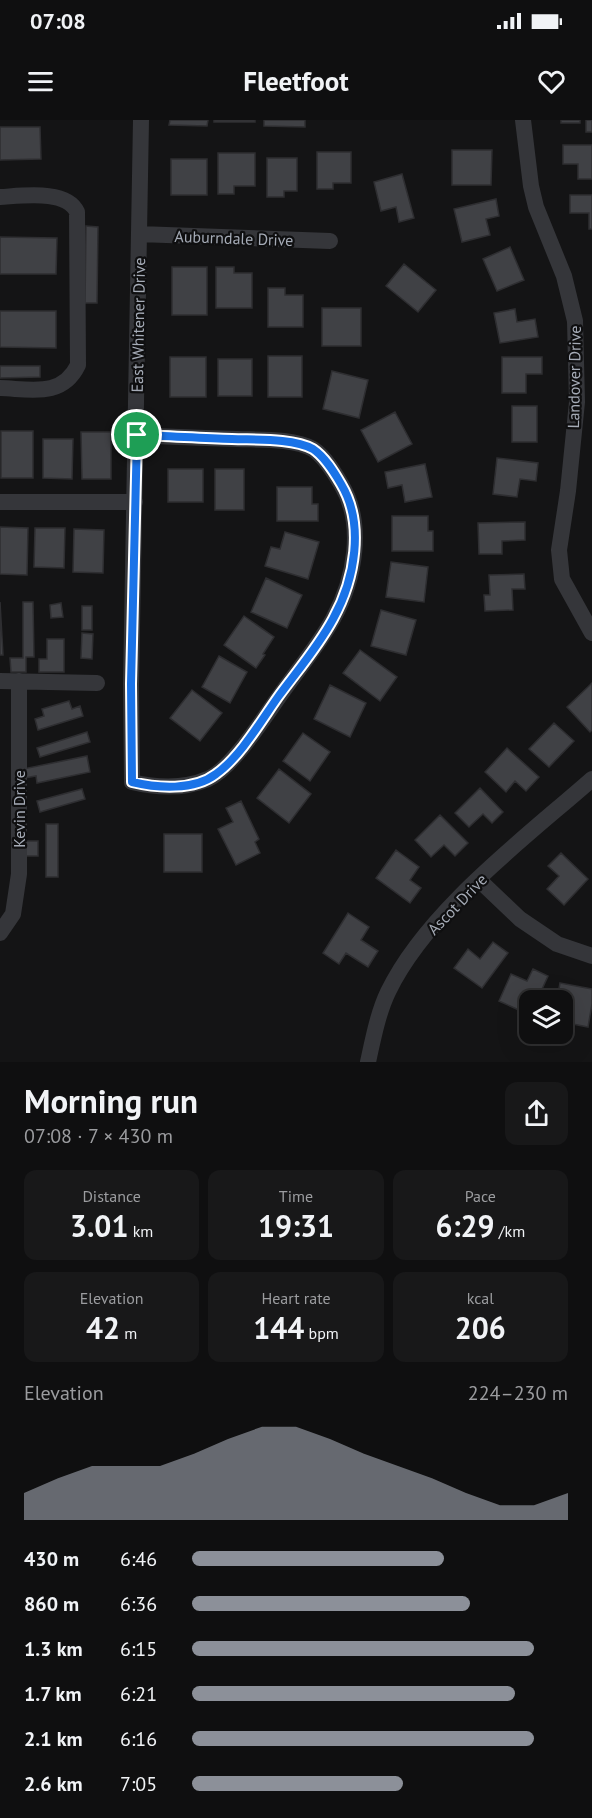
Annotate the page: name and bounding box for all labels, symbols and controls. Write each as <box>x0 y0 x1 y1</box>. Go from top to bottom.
text: 07:08 <box>30 7 86 35</box>
text: Fleetfoot <box>243 64 349 98</box>
icon: menu <box>24 65 57 98</box>
icon: heart <box>535 65 568 98</box>
street label: Auburndale Drive <box>174 226 294 250</box>
street label: East Whitener Drive <box>127 257 149 393</box>
street label: Landover Drive <box>563 325 585 429</box>
pin <box>111 409 162 460</box>
icon: arrive <box>120 418 153 451</box>
street label: Kevin Drive <box>9 770 29 848</box>
street label: Ascot Drive <box>423 869 491 939</box>
map controls <box>519 990 573 1044</box>
button: layers <box>519 990 573 1044</box>
text: Morning run <box>24 1079 198 1122</box>
button: share <box>505 1082 568 1145</box>
text: 07:08 · 7 × 430 m <box>24 1123 173 1149</box>
text: Distance <box>82 1186 141 1206</box>
text: Time <box>279 1186 313 1206</box>
text: Pace <box>465 1186 496 1206</box>
text: 3.01 <box>70 1206 128 1245</box>
text: 19:31 <box>258 1206 334 1245</box>
text: 6:29 <box>435 1206 495 1245</box>
text: km <box>128 1221 153 1241</box>
text: /km <box>495 1221 525 1241</box>
text: Elevation <box>80 1288 144 1308</box>
text: Heart rate <box>261 1288 331 1308</box>
text: kcal <box>467 1288 494 1308</box>
text: 42 <box>86 1308 120 1347</box>
text: 144 <box>253 1308 304 1347</box>
text: 206 <box>455 1308 506 1347</box>
text: m <box>120 1323 137 1343</box>
text: bpm <box>304 1323 339 1343</box>
text: Elevation <box>24 1380 104 1406</box>
text: 224–230 m <box>468 1380 568 1406</box>
text: 430 m <box>24 1546 79 1572</box>
text: 6:46 <box>120 1546 157 1572</box>
text: 860 m <box>24 1591 79 1617</box>
text: 6:36 <box>120 1591 157 1617</box>
text: 1.3 km <box>24 1636 83 1662</box>
text: 6:15 <box>120 1636 157 1662</box>
text: 1.7 km <box>24 1681 82 1707</box>
text: 6:21 <box>120 1681 157 1707</box>
text: 2.1 km <box>24 1726 83 1752</box>
text: 6:16 <box>120 1726 157 1752</box>
text: 2.6 km <box>24 1771 83 1797</box>
text: 7:05 <box>120 1771 157 1797</box>

